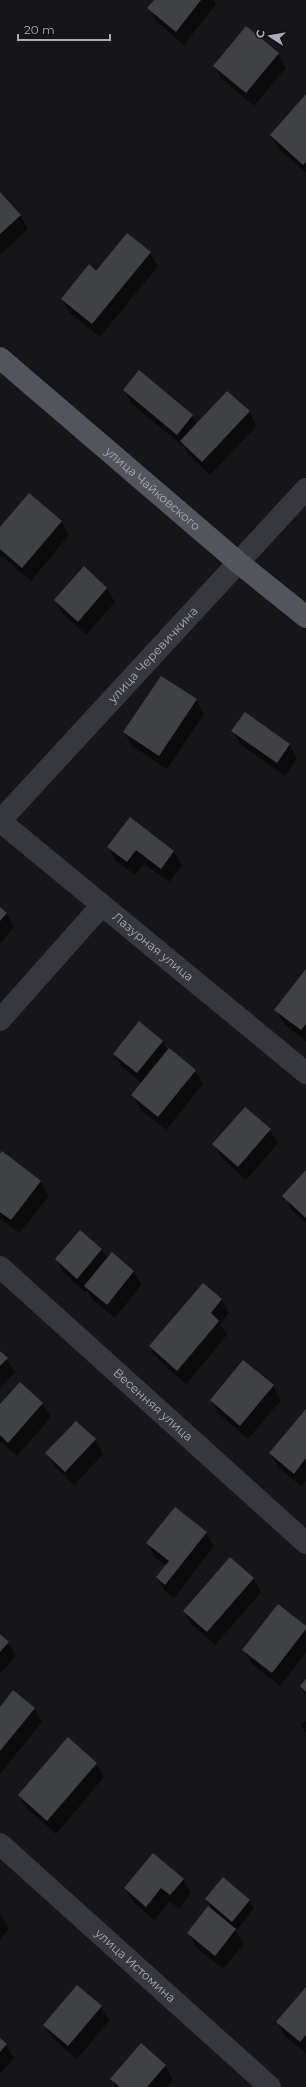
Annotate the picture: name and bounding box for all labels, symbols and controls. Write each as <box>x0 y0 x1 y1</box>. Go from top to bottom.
scale bar <box>18 16 110 42</box>
north arrow <box>250 16 290 56</box>
text: 20 m <box>24 22 55 37</box>
text: С <box>253 29 268 39</box>
street label: улица Чайковского <box>102 443 204 534</box>
street label: улица Черевичкина <box>104 603 201 706</box>
street label: Лазурная улица <box>109 909 197 984</box>
street label: Весенняя улица <box>110 1365 196 1444</box>
street label: улица Истомина <box>92 1925 179 2005</box>

